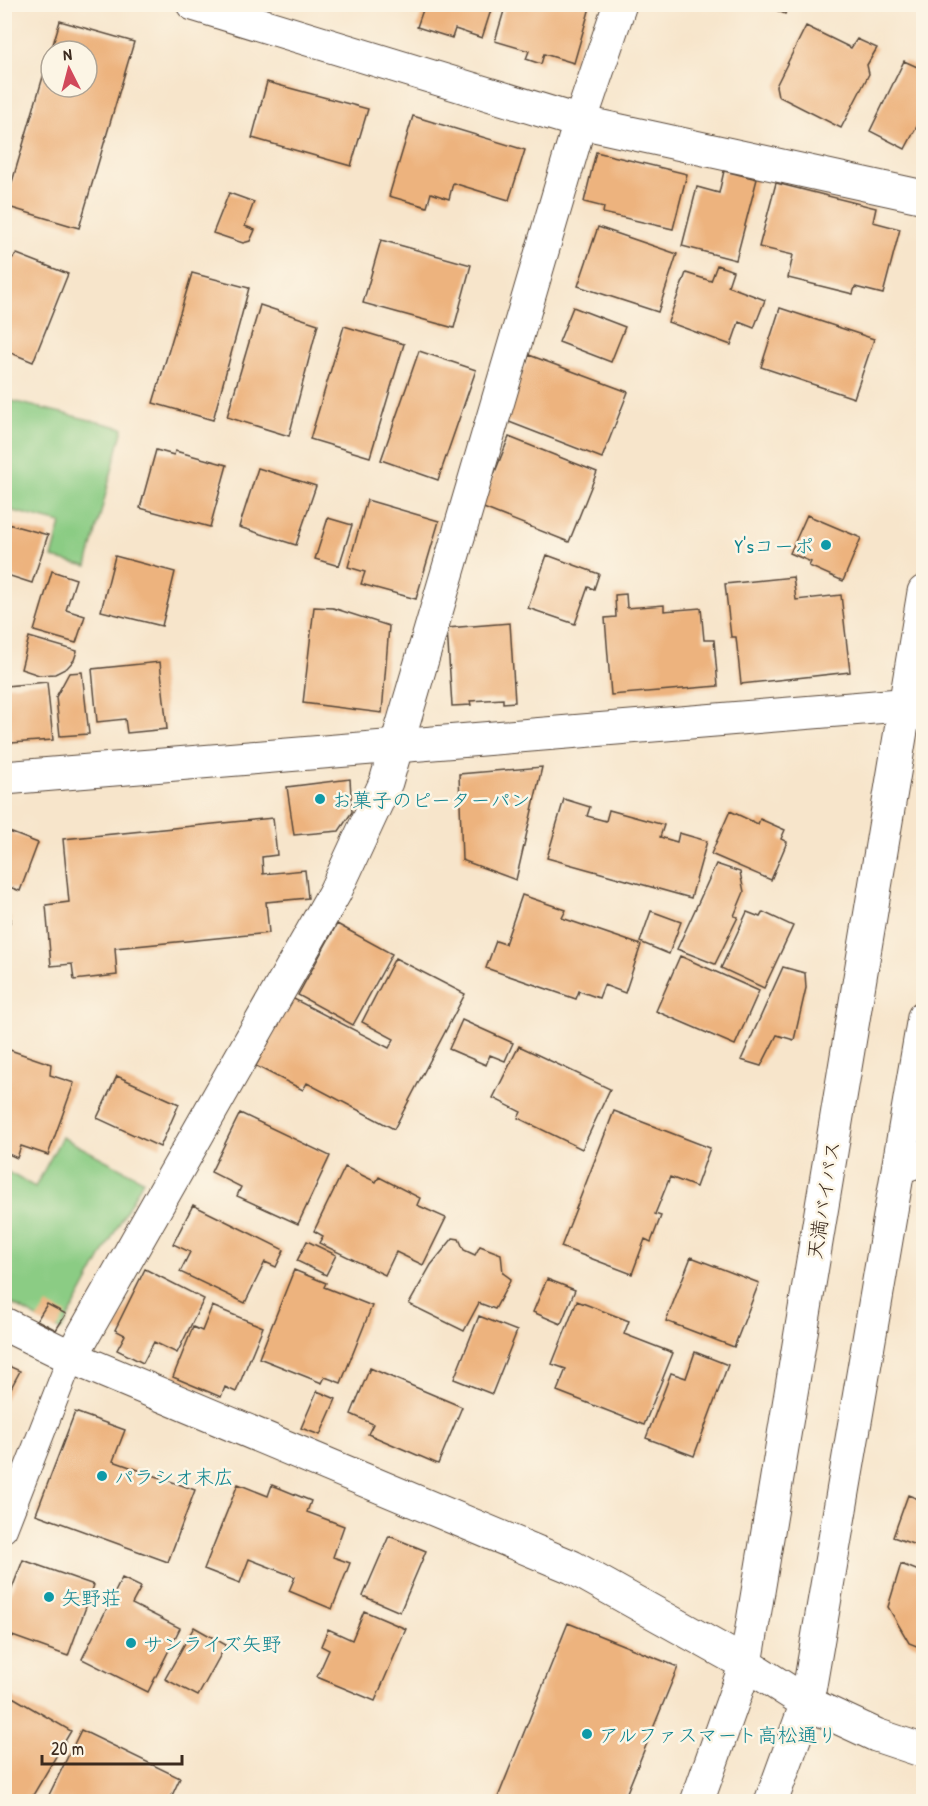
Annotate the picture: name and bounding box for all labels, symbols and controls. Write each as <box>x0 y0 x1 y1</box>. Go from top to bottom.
north arrow <box>39 39 99 99</box>
text: N <box>62 43 73 65</box>
place label: Y'sコーポ <box>734 532 814 559</box>
marker: Y'sコーポ <box>819 538 833 552</box>
place label: お菓子のピーターパン <box>332 786 531 813</box>
marker: お菓子のピーターパン <box>313 792 327 806</box>
street label: 天満バイパス <box>800 1139 846 1261</box>
place label: パラシオ末広 <box>114 1463 234 1490</box>
marker: パラシオ末広 <box>95 1469 109 1483</box>
place label: 矢野荘 <box>61 1584 121 1611</box>
marker: 矢野荘 <box>42 1590 56 1604</box>
place label: サンライズ矢野 <box>143 1630 281 1657</box>
marker: サンライズ矢野 <box>124 1636 138 1650</box>
place label: アルファスマート高松通り <box>599 1721 837 1748</box>
marker: アルファスマート高松通り <box>580 1727 594 1741</box>
scale bar <box>42 1728 182 1766</box>
text: 20 m <box>51 1736 84 1761</box>

